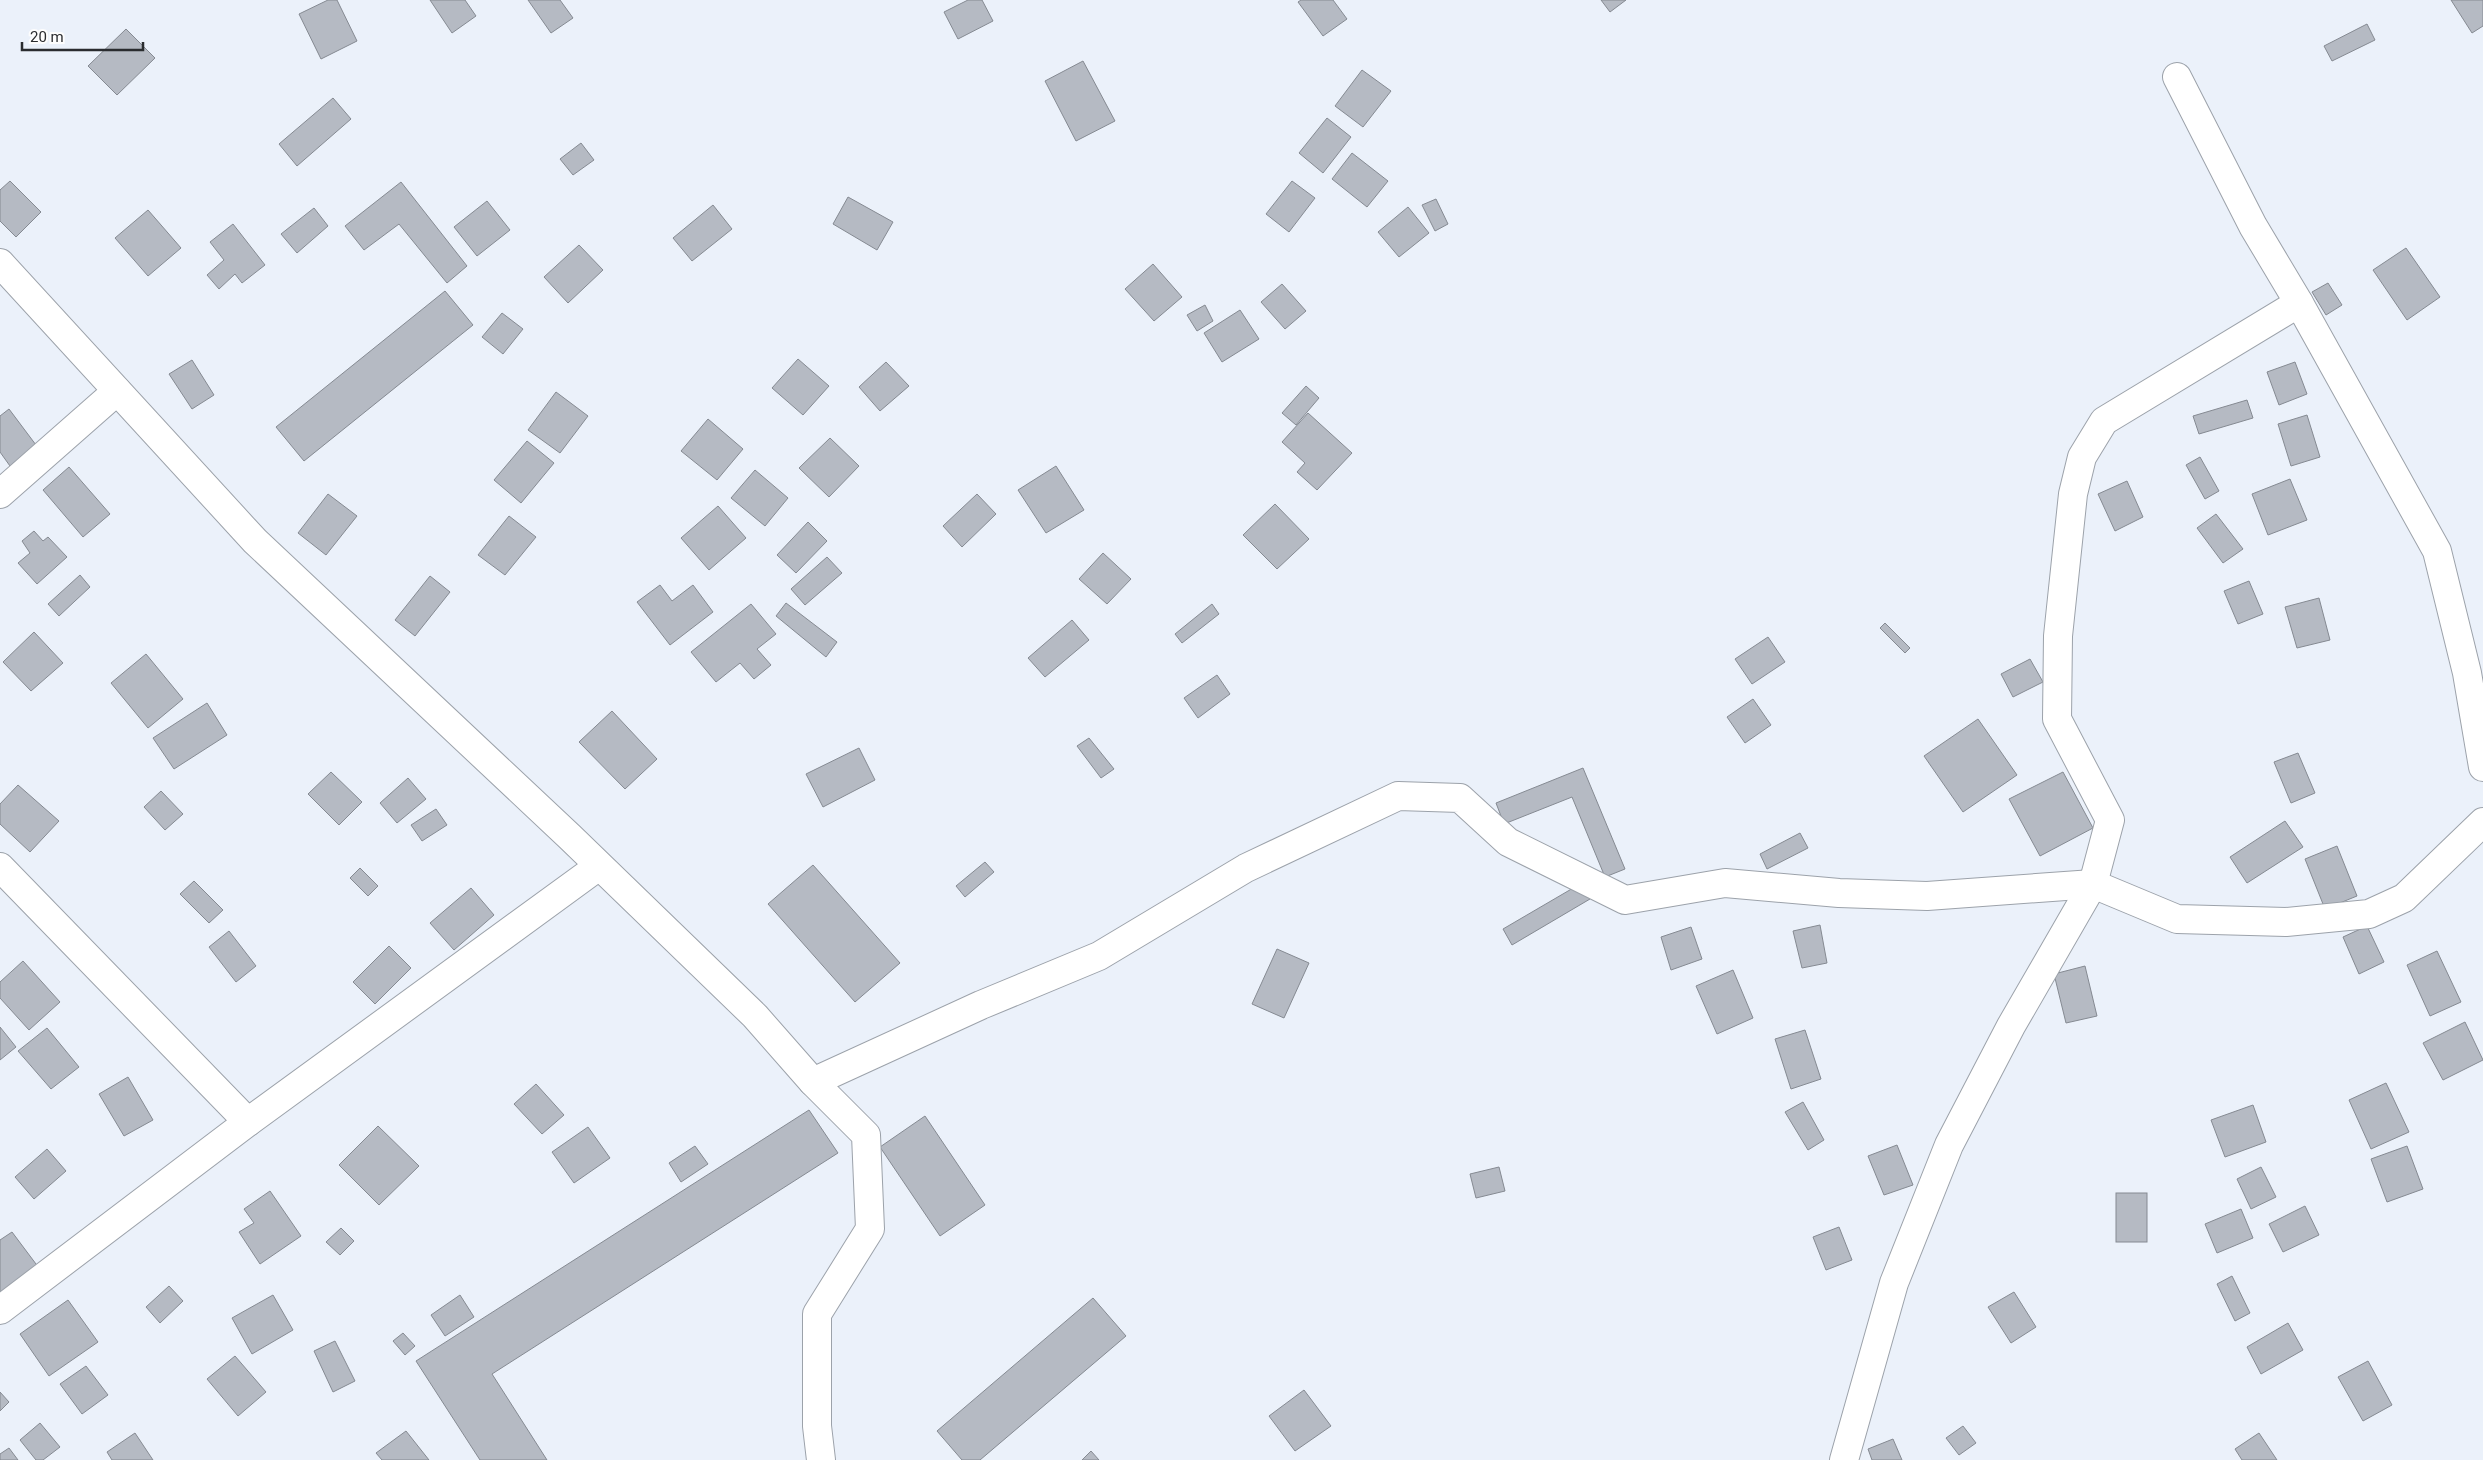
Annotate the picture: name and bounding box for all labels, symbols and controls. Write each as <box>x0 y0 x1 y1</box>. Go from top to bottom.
scale bar <box>22 20 144 52</box>
text: 20 m <box>30 28 64 46</box>

